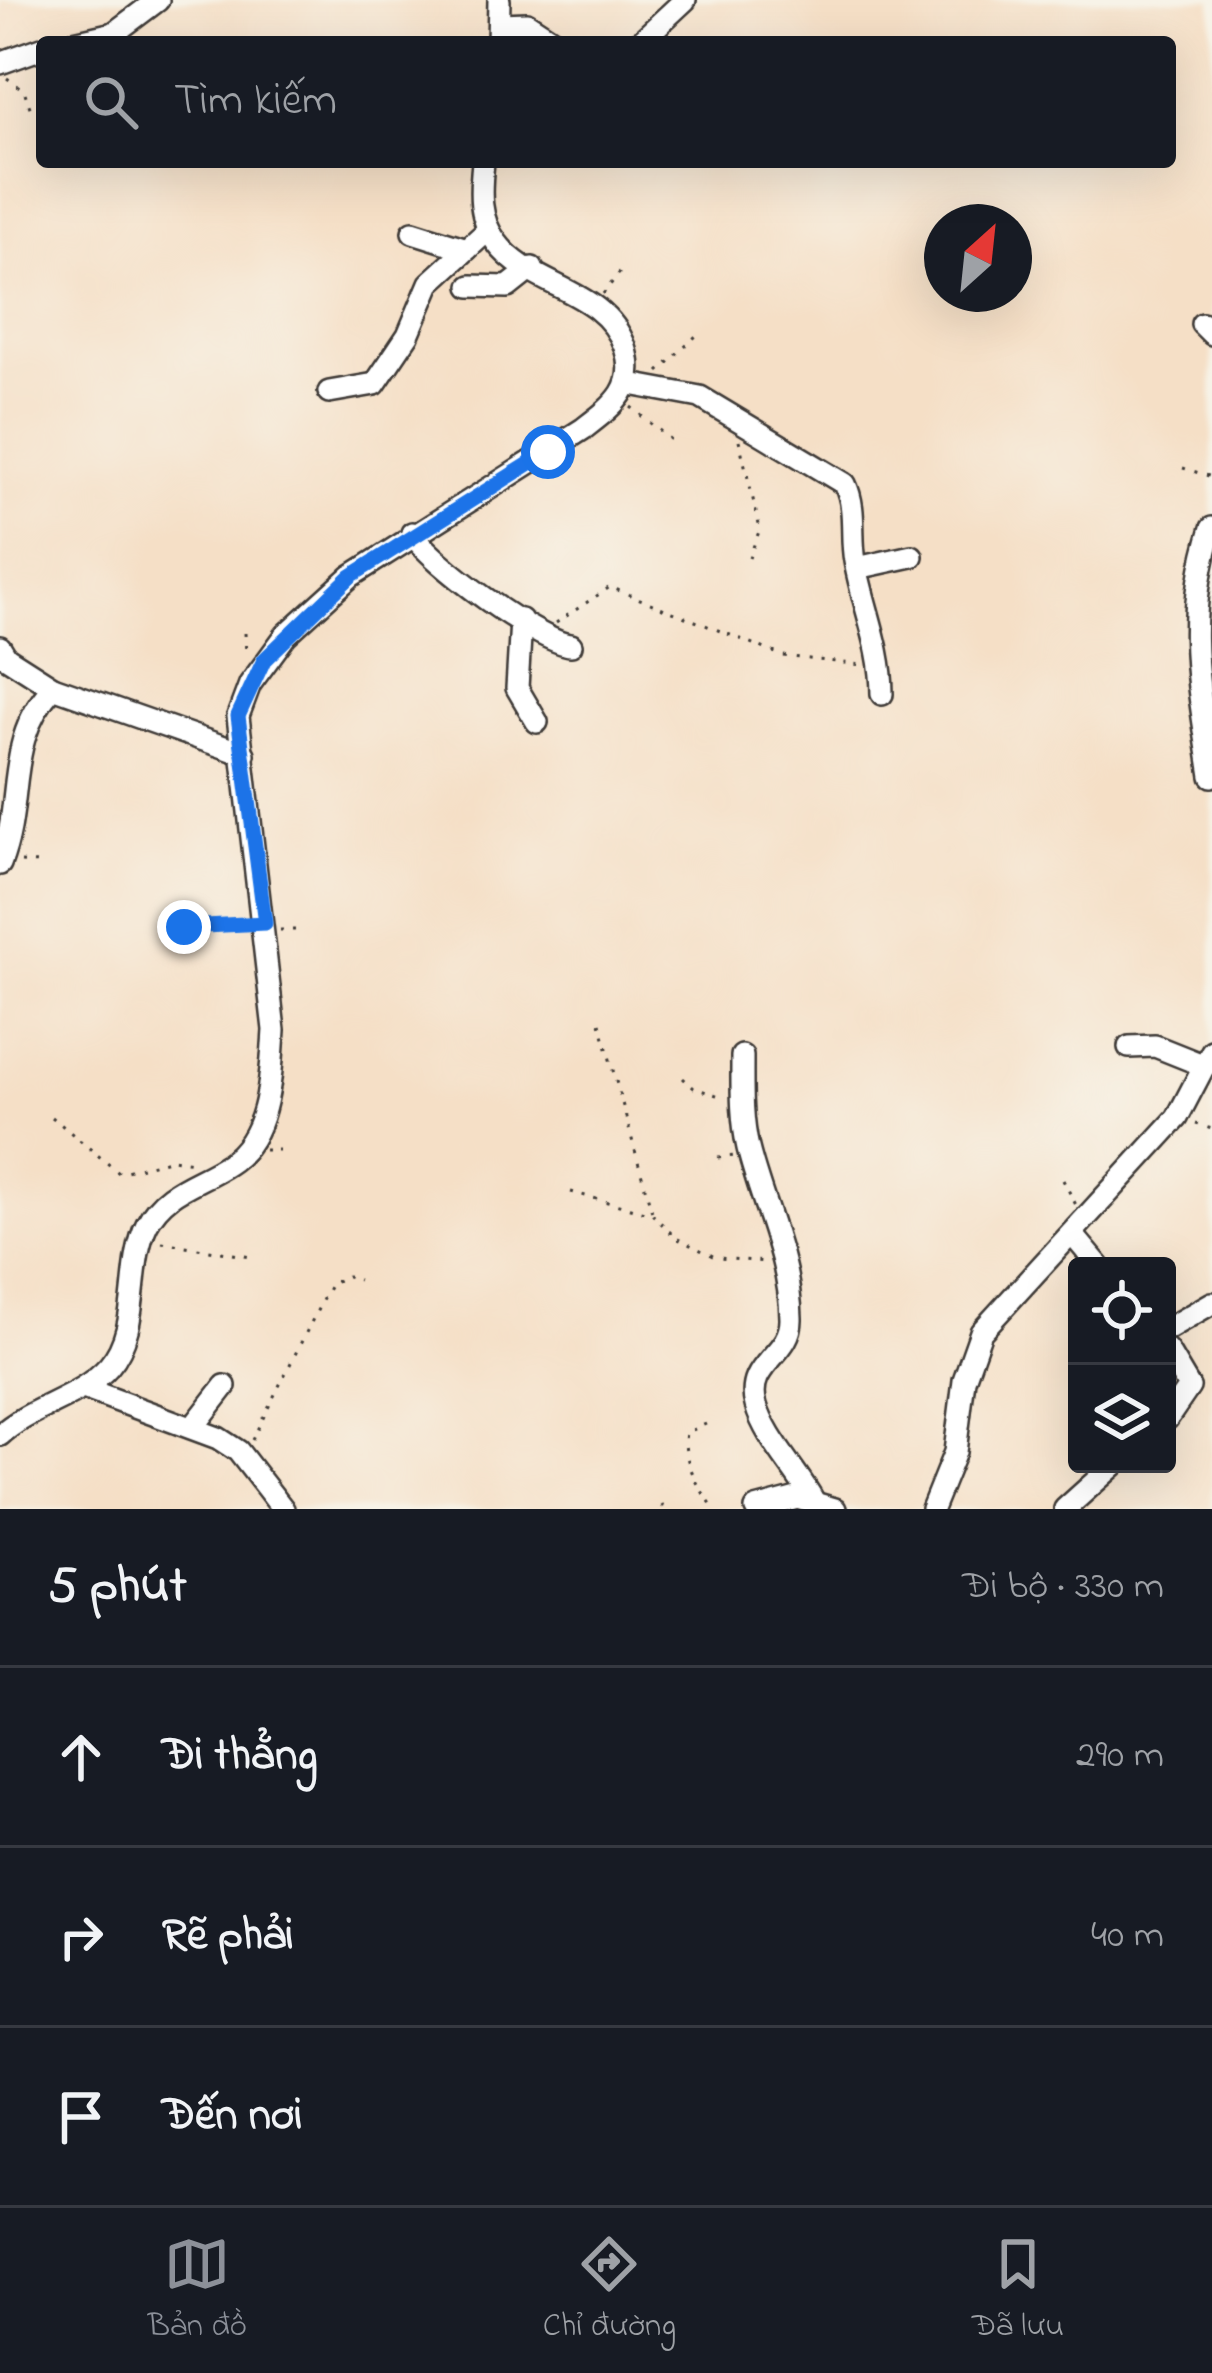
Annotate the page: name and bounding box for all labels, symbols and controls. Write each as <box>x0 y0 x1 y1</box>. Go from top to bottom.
search box <box>36 36 1176 168</box>
icon: search <box>78 69 144 135</box>
text: Tìm kiếm <box>174 69 337 135</box>
north arrow <box>924 204 1032 312</box>
route start <box>521 425 575 479</box>
route end <box>157 900 211 954</box>
map controls <box>1068 1257 1176 1473</box>
button: locate <box>1068 1257 1176 1365</box>
button: layers <box>1068 1365 1176 1473</box>
text: 5 phút <box>48 1550 187 1625</box>
text: Đi bộ · 330 m <box>962 1559 1164 1616</box>
icon: ahead <box>48 1724 114 1790</box>
text: Đi thẳng <box>162 1724 318 1790</box>
text: 290 m <box>1076 1728 1164 1785</box>
icon: right <box>48 1904 114 1970</box>
text: Rẽ phải <box>162 1904 294 1970</box>
text: 40 m <box>1091 1908 1164 1965</box>
icon: arrive <box>48 2084 114 2150</box>
text: Đến nơi <box>162 2084 302 2150</box>
tab: Bản đồ <box>148 2231 247 2351</box>
tab: Chỉ đường <box>543 2231 676 2351</box>
tab: Đã lưu <box>972 2231 1064 2351</box>

